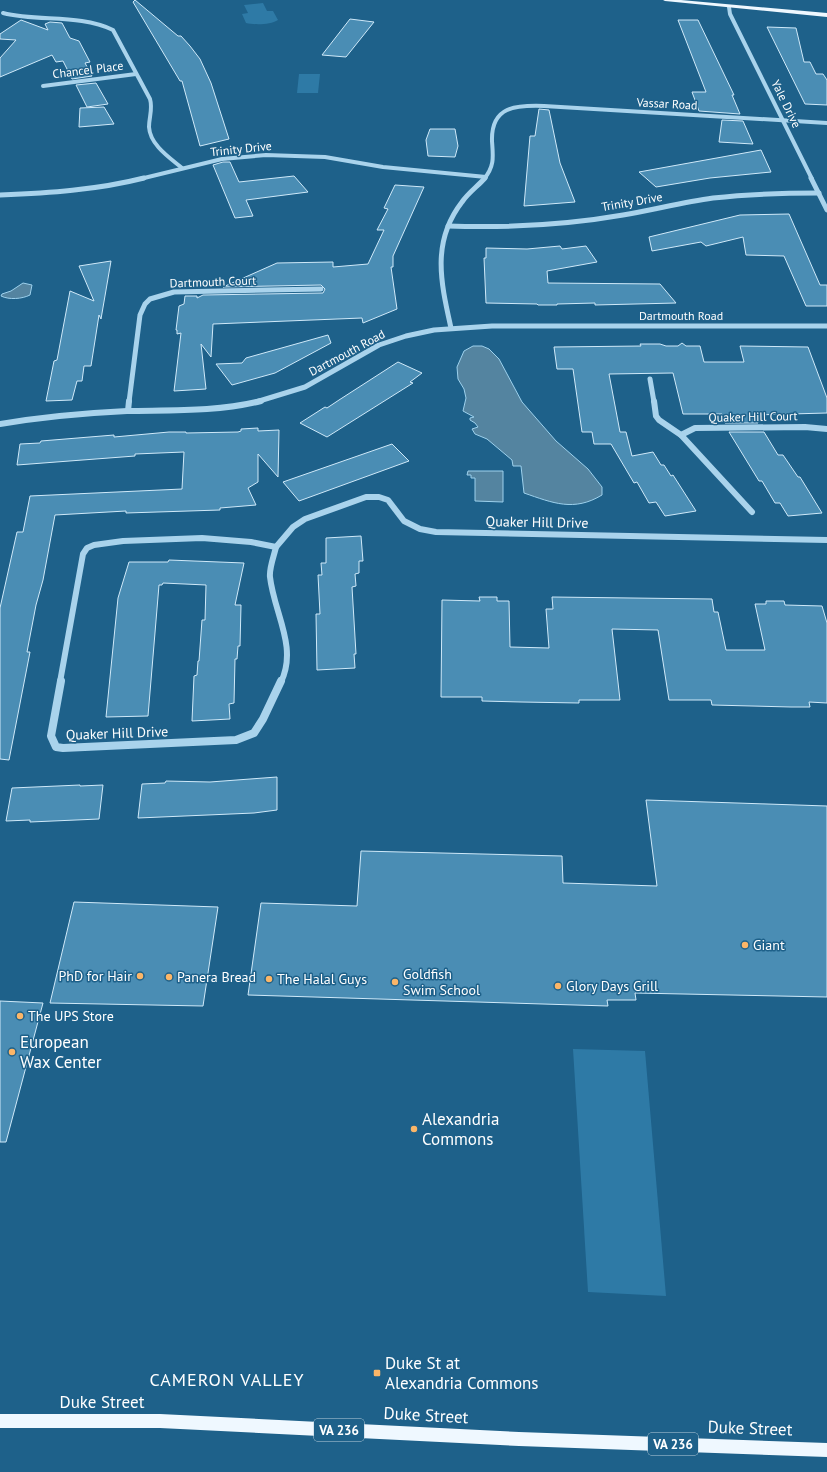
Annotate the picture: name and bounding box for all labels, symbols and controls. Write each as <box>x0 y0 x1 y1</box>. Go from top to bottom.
street label: Chancel Place <box>52 58 124 81</box>
street label: Yale Drive <box>768 77 804 130</box>
street label: Vassar Road <box>635 94 698 113</box>
street label: Trinity Drive <box>209 138 272 159</box>
street label: Trinity Drive <box>600 189 664 214</box>
street label: Dartmouth Court <box>169 272 257 291</box>
street label: Dartmouth Road <box>639 308 723 323</box>
street label: Dartmouth Road <box>306 326 387 379</box>
street label: Quaker Hill Court <box>708 408 798 425</box>
street label: Quaker Hill Drive <box>486 512 588 532</box>
street label: Quaker Hill Drive <box>65 722 169 744</box>
place label: Giant <box>753 936 785 954</box>
marker: Giant <box>740 940 750 950</box>
place label: Goldfish Swim School <box>403 965 480 999</box>
place label: PhD for Hair <box>58 967 132 985</box>
place label: Panera Bread <box>177 968 256 986</box>
place label: The Halal Guys <box>277 970 367 988</box>
marker: PhD for Hair <box>135 971 145 981</box>
marker: Panera Bread <box>164 972 174 982</box>
marker: The Halal Guys <box>264 974 274 984</box>
marker: Goldfish Swim School <box>390 977 400 987</box>
place label: Glory Days Grill <box>566 977 658 995</box>
marker: Glory Days Grill <box>553 981 563 991</box>
place label: The UPS Store <box>28 1007 114 1025</box>
marker: The UPS Store <box>15 1011 25 1021</box>
place label: European Wax Center <box>20 1031 102 1073</box>
marker: European Wax Center <box>7 1047 17 1057</box>
place label: Alexandria Commons <box>422 1108 500 1150</box>
marker: Alexandria Commons <box>409 1124 419 1134</box>
place label: Duke St at Alexandria Commons <box>385 1352 539 1394</box>
district label: CAMERON VALLEY <box>149 1368 305 1391</box>
marker: Duke St at Alexandria Commons <box>372 1368 382 1378</box>
street label: Duke Street <box>60 1391 145 1413</box>
street label: Duke Street <box>383 1402 469 1428</box>
street label: Duke Street <box>707 1416 793 1440</box>
road number: VA 236 <box>314 1419 364 1441</box>
road number: VA 236 <box>648 1433 698 1455</box>

